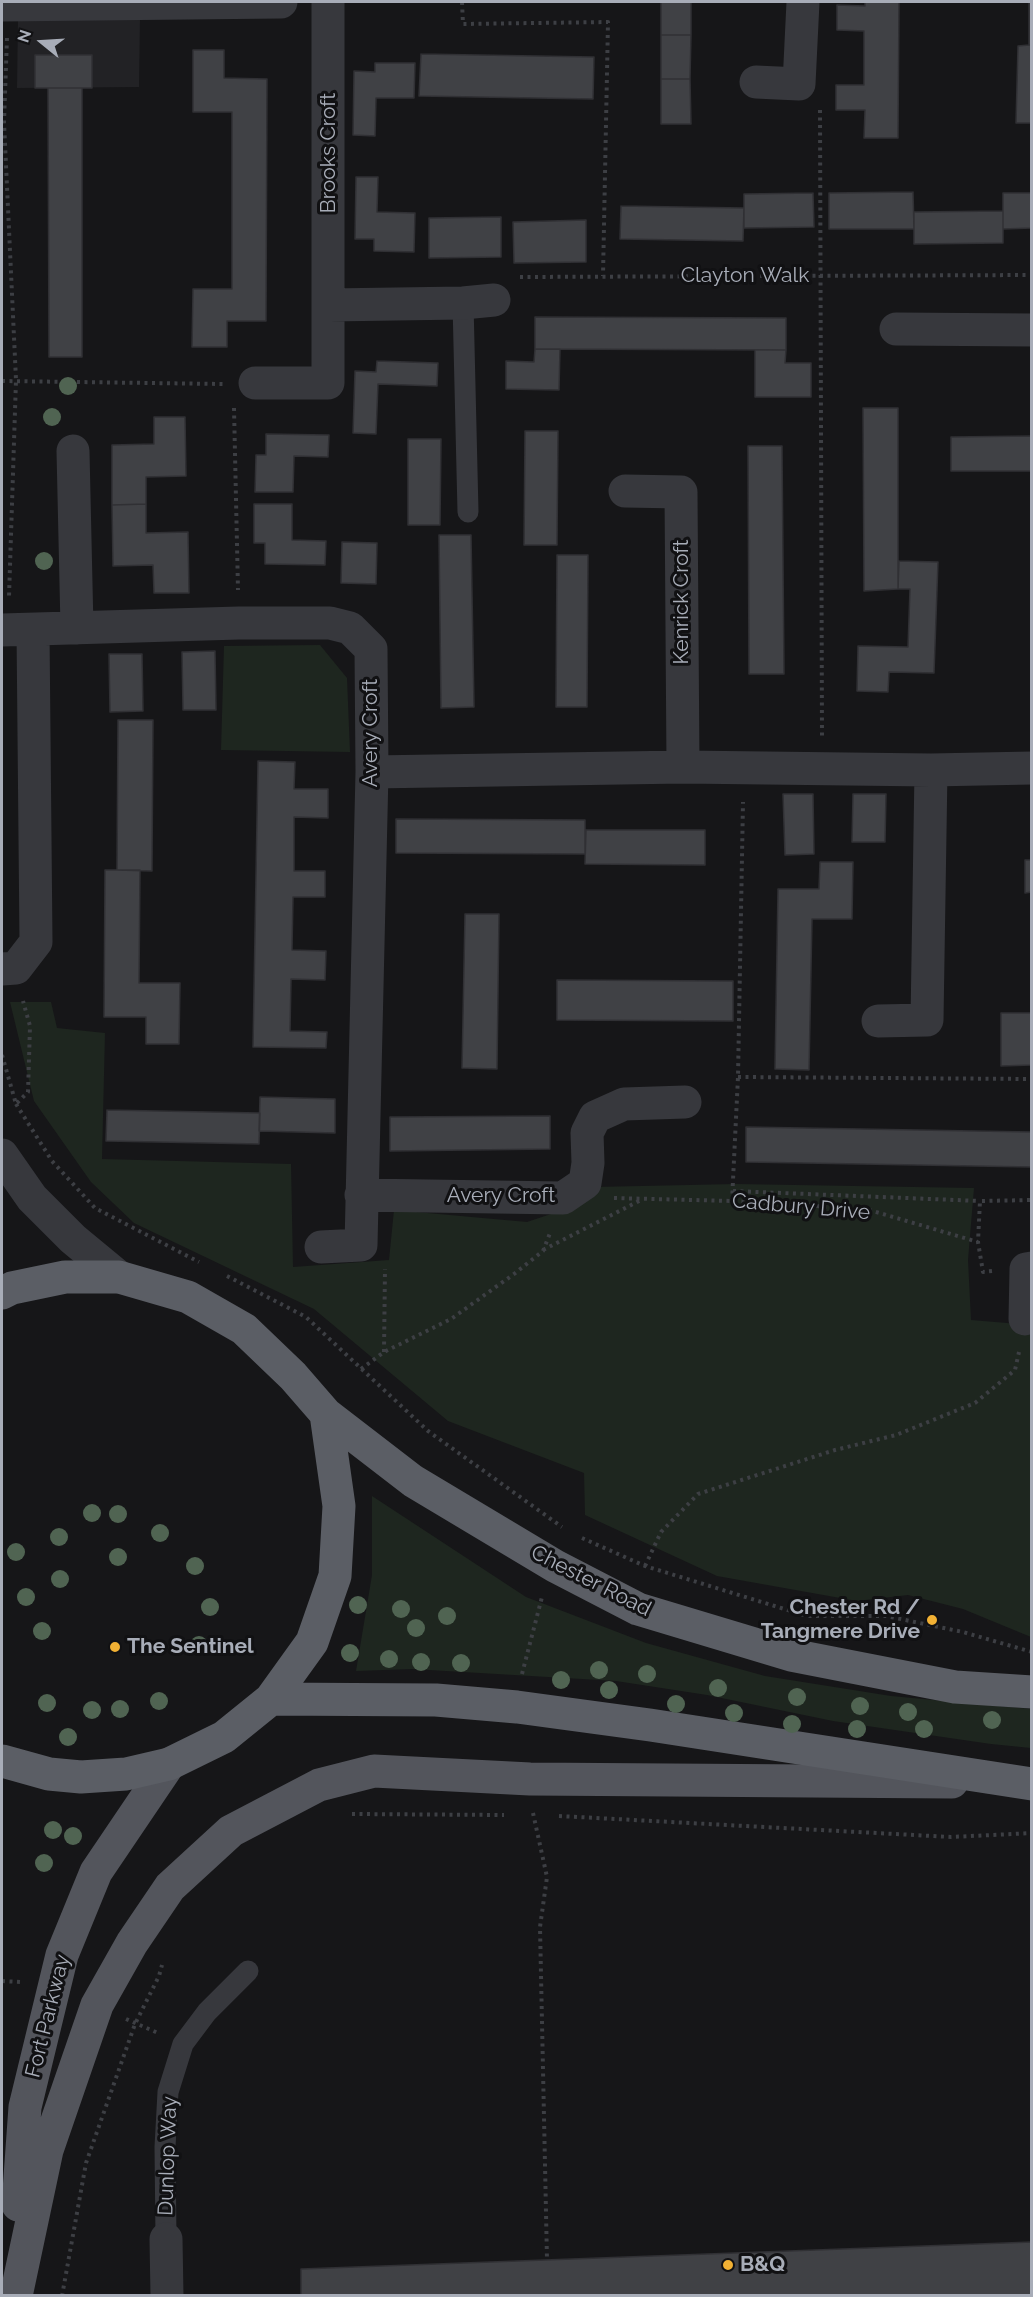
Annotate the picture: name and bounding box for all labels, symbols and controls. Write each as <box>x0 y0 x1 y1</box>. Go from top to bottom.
north arrow <box>12 12 72 72</box>
text: N <box>13 28 35 45</box>
street label: Brooks Croft <box>316 93 342 213</box>
street label: Clayton Walk <box>681 263 809 289</box>
street label: Kenrick Croft <box>669 539 695 665</box>
street label: Avery Croft <box>358 679 384 787</box>
street label: Avery Croft <box>447 1183 555 1209</box>
street label: Cadbury Drive <box>731 1188 871 1226</box>
street label: Chester Road <box>527 1540 655 1622</box>
place label: Chester Rd / Tangmere Drive <box>761 1595 920 1645</box>
marker: Chester Rd / Tangmere Drive <box>925 1613 939 1627</box>
place label: The Sentinel <box>127 1634 254 1660</box>
marker: The Sentinel <box>108 1640 122 1654</box>
street label: Fort Parkway <box>21 1952 75 2080</box>
street label: Dunlop Way <box>153 2096 183 2216</box>
place label: B&Q <box>740 2252 785 2278</box>
marker: B&Q <box>721 2258 735 2272</box>

